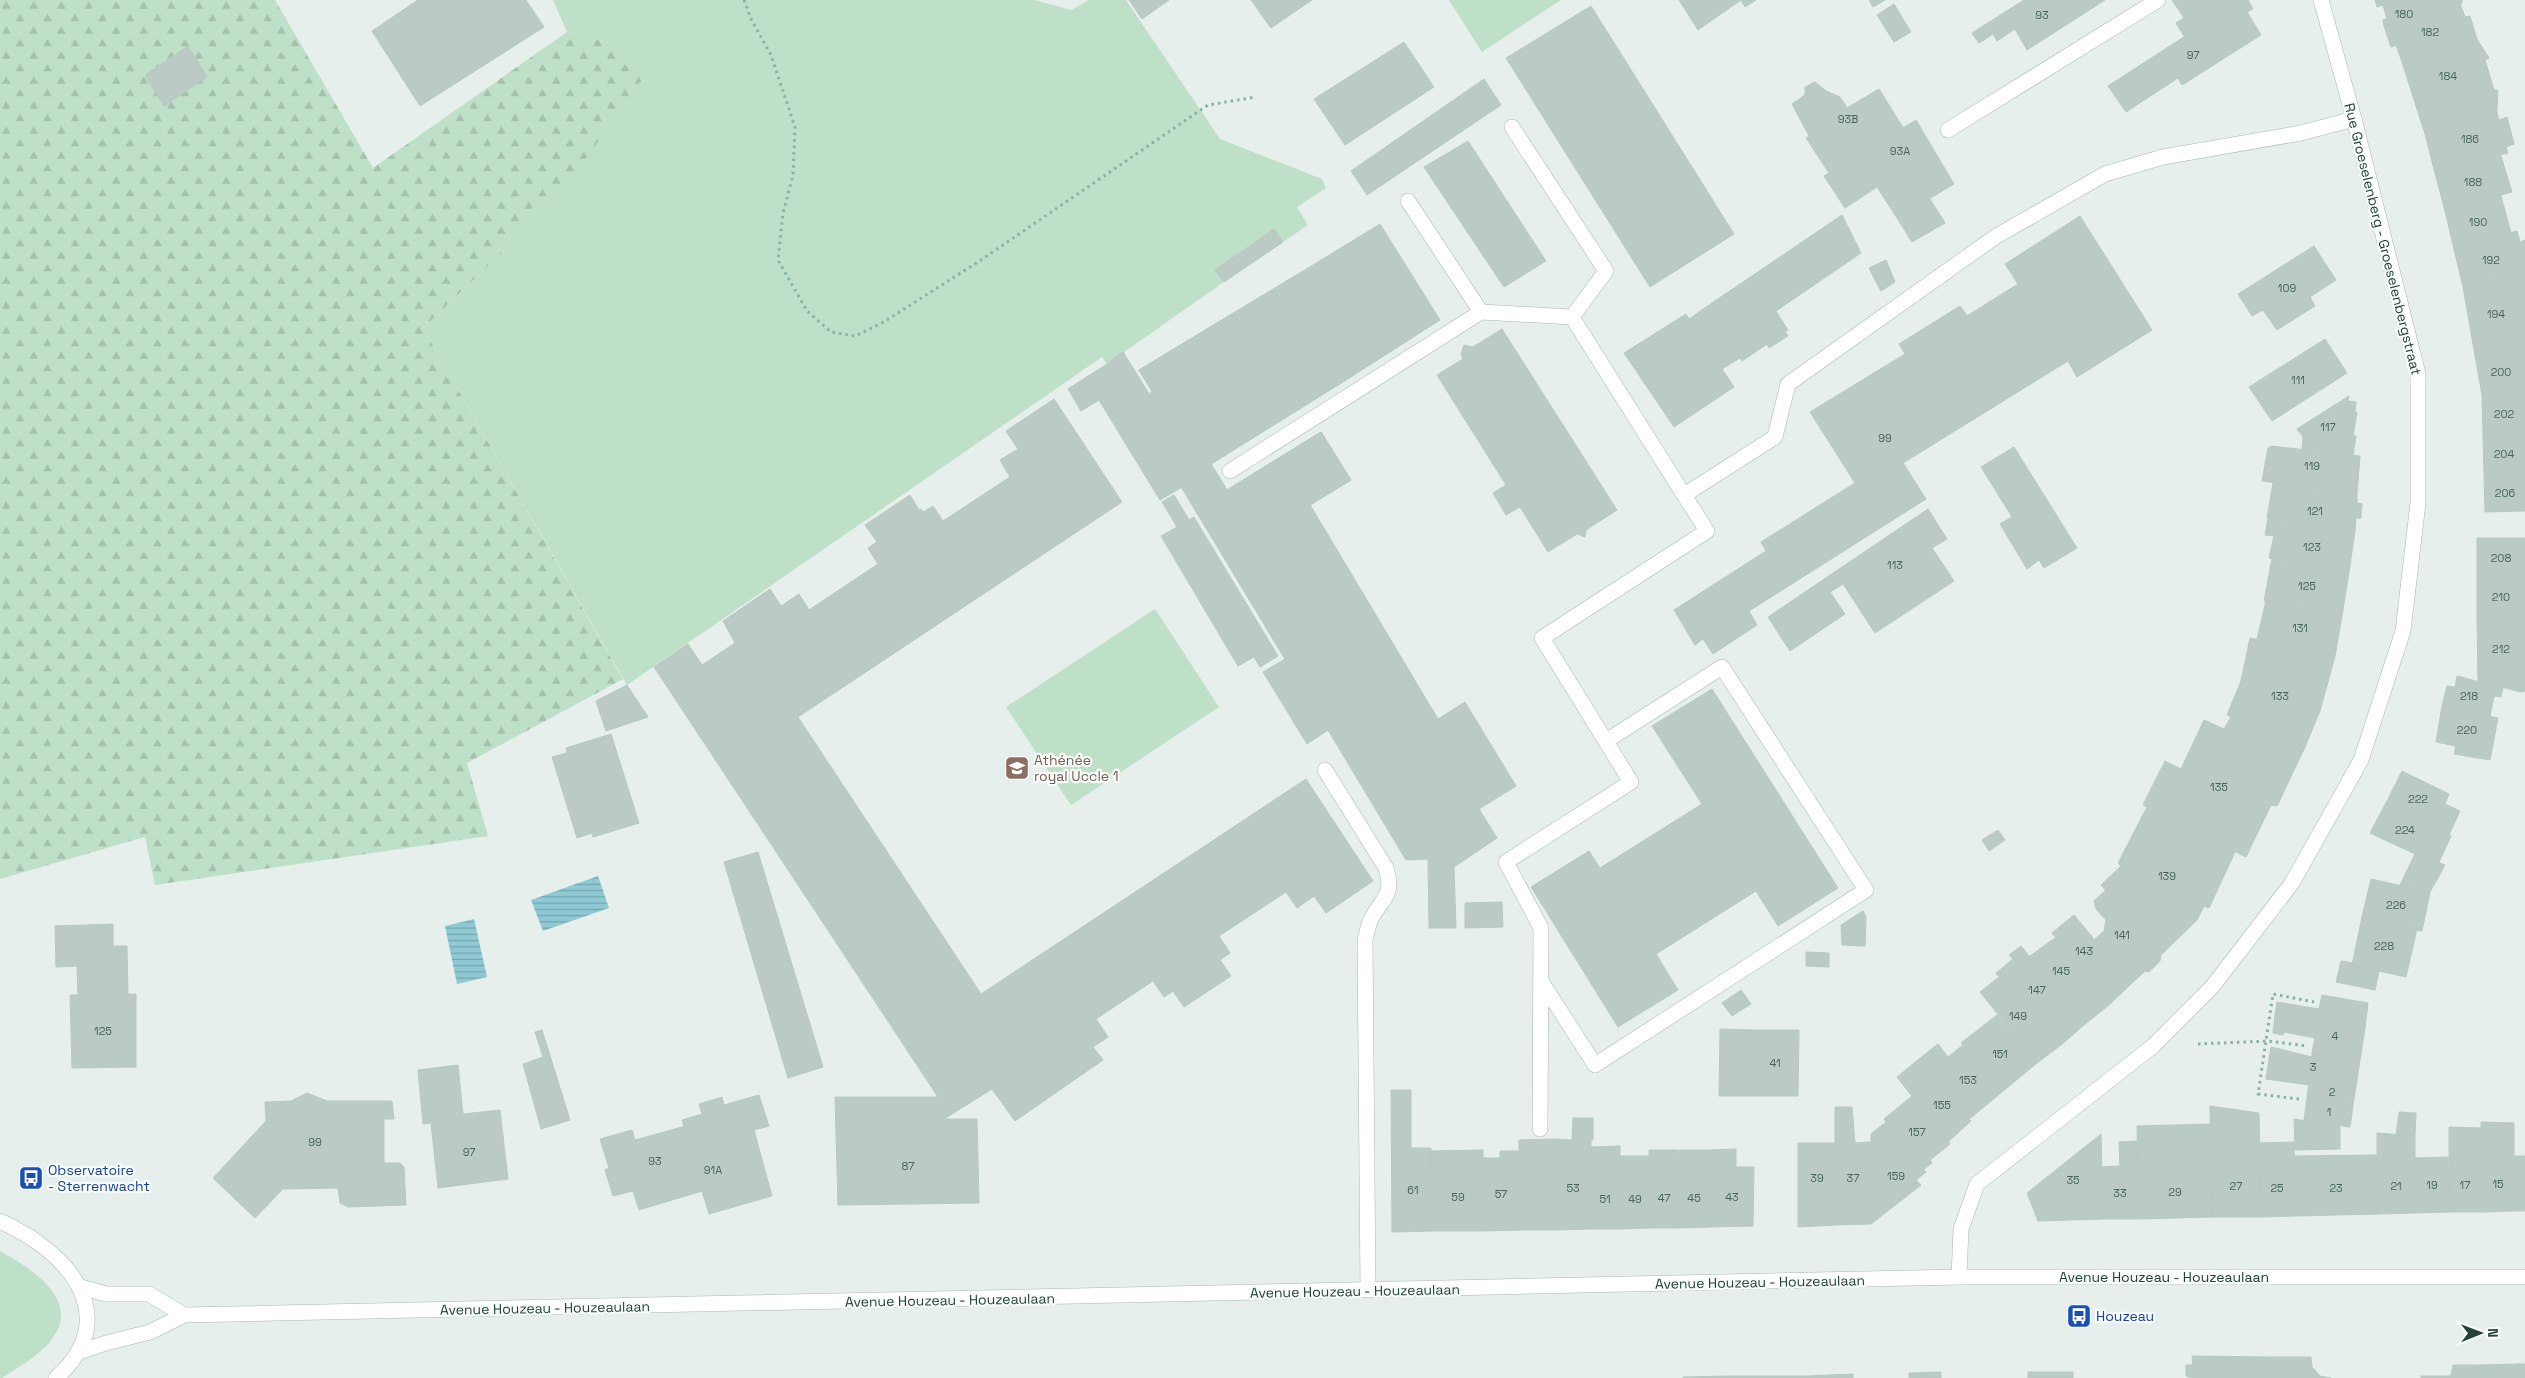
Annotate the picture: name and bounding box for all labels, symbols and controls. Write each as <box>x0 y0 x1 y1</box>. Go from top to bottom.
house number: 180 <box>2395 7 2413 21</box>
house number: 93 <box>2035 8 2049 22</box>
house number: 182 <box>2421 25 2439 39</box>
house number: 97 <box>2187 48 2199 62</box>
house number: 184 <box>2439 69 2457 83</box>
street label: Rue Groeselenberg - Groeselenbergstraat <box>2340 101 2426 377</box>
house number: 93B <box>1838 112 1858 126</box>
house number: 186 <box>2461 132 2479 146</box>
house number: 93A <box>1890 144 1910 158</box>
house number: 188 <box>2464 175 2482 189</box>
house number: 190 <box>2469 215 2487 229</box>
house number: 192 <box>2482 253 2500 267</box>
house number: 109 <box>2278 281 2296 295</box>
house number: 194 <box>2487 307 2505 321</box>
house number: 200 <box>2491 365 2511 379</box>
house number: 111 <box>2291 373 2305 387</box>
house number: 202 <box>2494 407 2515 421</box>
house number: 117 <box>2320 420 2336 434</box>
house number: 99 <box>1878 431 1892 445</box>
house number: 204 <box>2494 447 2514 461</box>
house number: 119 <box>2304 459 2320 473</box>
house number: 206 <box>2495 486 2515 500</box>
house number: 121 <box>2307 504 2323 518</box>
house number: 123 <box>2303 540 2321 554</box>
house number: 208 <box>2491 551 2511 565</box>
house number: 113 <box>1887 558 1903 572</box>
house number: 125 <box>2298 579 2316 593</box>
house number: 210 <box>2492 590 2510 604</box>
house number: 131 <box>2292 621 2308 635</box>
house number: 212 <box>2492 642 2510 656</box>
house number: 133 <box>2271 689 2289 703</box>
house number: 218 <box>2460 689 2478 703</box>
house number: 220 <box>2457 723 2477 737</box>
place label: Athénée royal Uccle 1 <box>1034 751 1119 785</box>
school or university icon: Athénée royal Uccle 1 <box>1004 755 1030 781</box>
house number: 135 <box>2210 780 2228 794</box>
house number: 222 <box>2408 792 2428 806</box>
house number: 224 <box>2395 823 2415 837</box>
house number: 139 <box>2158 869 2176 883</box>
house number: 226 <box>2386 898 2406 912</box>
house number: 141 <box>2114 928 2130 942</box>
house number: 228 <box>2374 939 2394 953</box>
house number: 143 <box>2075 944 2093 958</box>
house number: 145 <box>2052 964 2070 978</box>
house number: 147 <box>2028 983 2046 997</box>
house number: 149 <box>2009 1009 2027 1023</box>
house number: 125 <box>94 1024 112 1038</box>
house number: 4 <box>2332 1029 2339 1043</box>
house number: 151 <box>1992 1047 2008 1061</box>
house number: 41 <box>1769 1056 1781 1070</box>
house number: 3 <box>2310 1060 2317 1074</box>
house number: 153 <box>1959 1073 1977 1087</box>
house number: 2 <box>2329 1085 2336 1099</box>
house number: 155 <box>1933 1098 1951 1112</box>
house number: 1 <box>2327 1105 2331 1119</box>
house number: 157 <box>1908 1125 1926 1139</box>
house number: 99 <box>308 1135 322 1149</box>
house number: 97 <box>463 1145 475 1159</box>
house number: 93 <box>648 1154 662 1168</box>
house number: 87 <box>902 1159 914 1173</box>
place label: Observatoire - Sterrenwacht <box>48 1161 150 1195</box>
house number: 91A <box>704 1163 722 1177</box>
bus stop icon: Observatoire - Sterrenwacht <box>18 1165 44 1191</box>
house number: 159 <box>1887 1169 1905 1183</box>
house number: 39 <box>1810 1171 1824 1185</box>
house number: 37 <box>1847 1171 1859 1185</box>
house number: 35 <box>2066 1173 2080 1187</box>
house number: 15 <box>2492 1177 2504 1191</box>
house number: 19 <box>2426 1178 2438 1192</box>
house number: 17 <box>2460 1178 2470 1192</box>
house number: 27 <box>2230 1179 2242 1193</box>
house number: 21 <box>2390 1179 2402 1193</box>
house number: 53 <box>1566 1181 1580 1195</box>
house number: 25 <box>2270 1181 2284 1195</box>
house number: 23 <box>2329 1181 2343 1195</box>
house number: 61 <box>1407 1183 1419 1197</box>
house number: 29 <box>2168 1185 2182 1199</box>
house number: 33 <box>2113 1186 2127 1200</box>
house number: 57 <box>1495 1187 1507 1201</box>
house number: 59 <box>1451 1190 1465 1204</box>
house number: 43 <box>1725 1190 1739 1204</box>
house number: 47 <box>1658 1191 1670 1205</box>
house number: 45 <box>1687 1191 1701 1205</box>
house number: 51 <box>1599 1192 1611 1206</box>
house number: 49 <box>1628 1192 1642 1206</box>
street label: Avenue Houzeau - Houzeaulaan <box>2059 1268 2269 1286</box>
street label: Avenue Houzeau - Houzeaulaan <box>1655 1271 1865 1293</box>
street label: Avenue Houzeau - Houzeaulaan <box>1250 1280 1460 1302</box>
street label: Avenue Houzeau - Houzeaulaan <box>845 1289 1055 1311</box>
street label: Avenue Houzeau - Houzeaulaan <box>440 1297 650 1319</box>
bus stop icon: Houzeau <box>2066 1303 2092 1329</box>
place label: Houzeau <box>2096 1307 2154 1325</box>
north arrow <box>2455 1308 2505 1358</box>
text: N <box>2484 1328 2502 1338</box>

